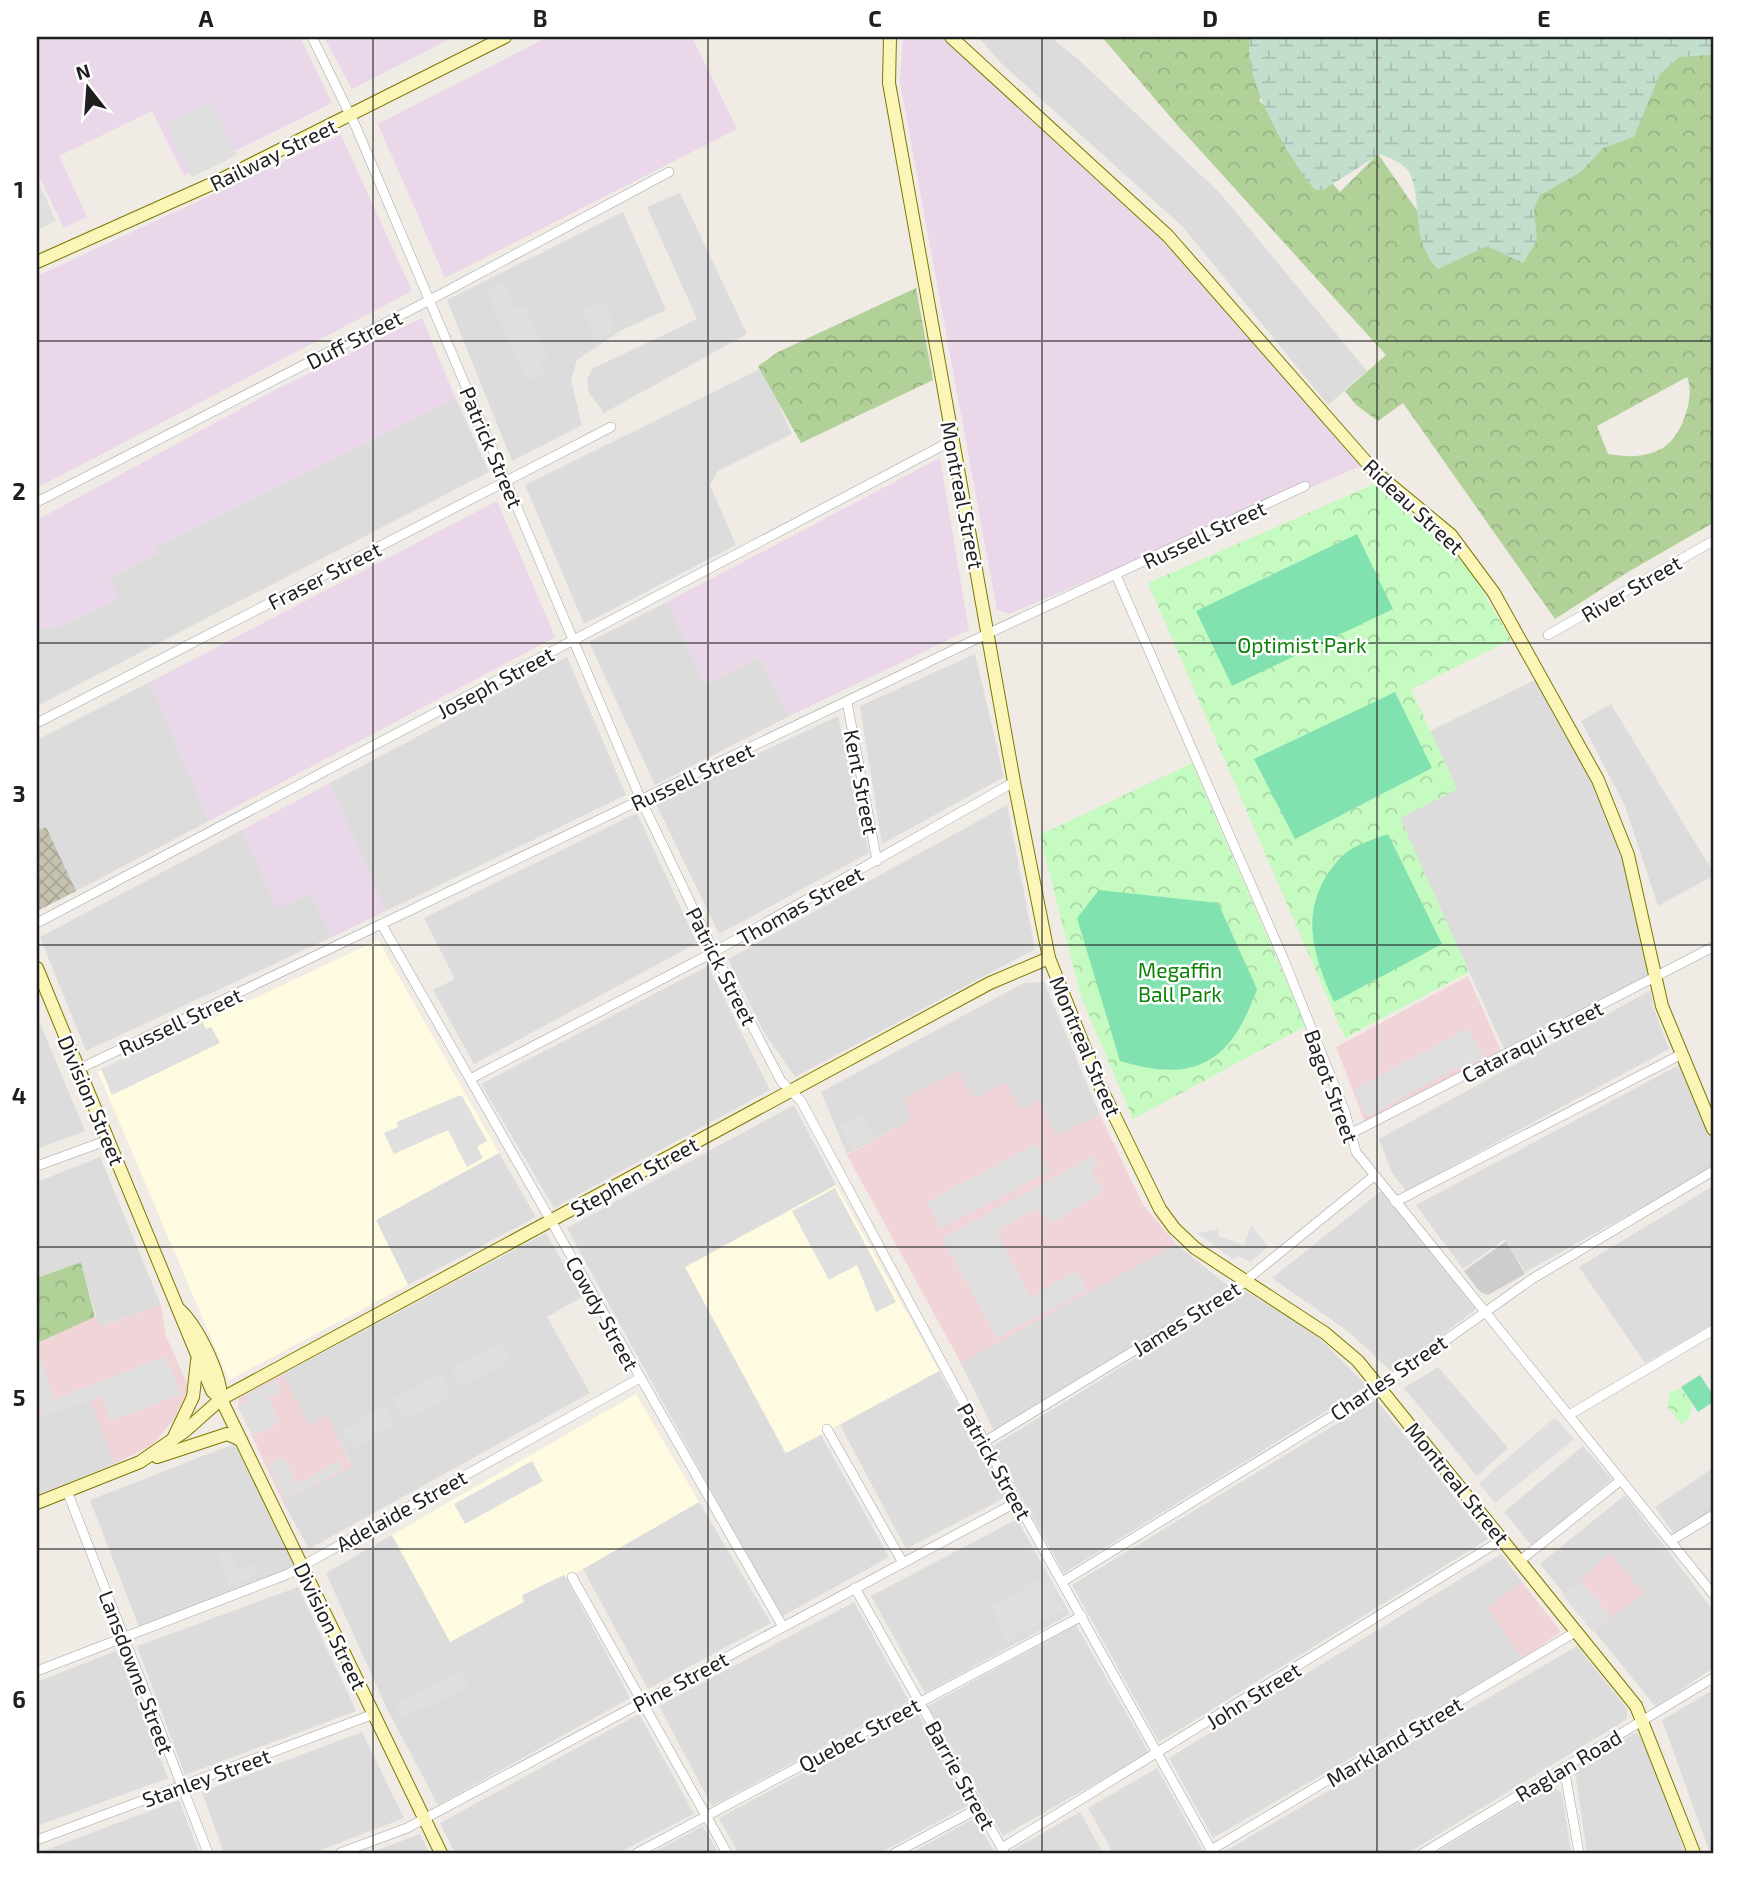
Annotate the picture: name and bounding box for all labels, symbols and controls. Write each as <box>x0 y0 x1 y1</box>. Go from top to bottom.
text: A <box>198 4 214 32</box>
text: B <box>533 4 547 32</box>
text: C <box>868 4 882 32</box>
text: D <box>1202 4 1218 32</box>
text: E <box>1537 4 1551 32</box>
north arrow <box>52 52 122 122</box>
text: N <box>73 58 93 84</box>
street label: Railway Street <box>205 112 341 196</box>
text: 1 <box>14 175 24 203</box>
street label: Duff Street <box>302 304 406 374</box>
street label: Patrick Street <box>455 383 529 511</box>
street label: Montreal Street <box>936 419 990 571</box>
street label: Rideau Street <box>1359 453 1469 559</box>
text: 2 <box>12 477 26 505</box>
street label: Russell Street <box>1139 495 1269 573</box>
street label: Fraser Street <box>263 536 385 614</box>
street label: River Street <box>1576 549 1686 627</box>
park label: Optimist Park <box>1237 632 1367 657</box>
street label: Joseph Street <box>432 641 558 723</box>
street label: Kent Street <box>840 727 884 837</box>
street label: Russell Street <box>627 737 757 815</box>
text: 3 <box>12 779 26 807</box>
street label: Thomas Street <box>733 860 867 950</box>
street label: Patrick Street <box>682 903 762 1029</box>
park label: Megaffin Ball Park <box>1138 957 1222 1006</box>
street label: Montreal Street <box>1045 972 1127 1120</box>
street label: Russell Street <box>115 982 245 1060</box>
street label: Cataraqui Street <box>1457 995 1607 1087</box>
street label: Bagot Street <box>1300 1026 1364 1146</box>
street label: Division Street <box>53 1031 131 1169</box>
text: 4 <box>12 1081 26 1109</box>
street label: Stephen Street <box>566 1131 702 1221</box>
street label: Cowdy Street <box>561 1251 645 1375</box>
street label: James Street <box>1128 1275 1244 1361</box>
street label: Charles Street <box>1325 1329 1451 1425</box>
text: 5 <box>13 1383 25 1411</box>
street label: Patrick Street <box>953 1398 1037 1524</box>
street label: Montreal Street <box>1401 1417 1515 1549</box>
street label: Adelaide Street <box>331 1464 471 1556</box>
street label: Division Street <box>289 1558 373 1694</box>
street label: Lansdowne Street <box>94 1587 180 1757</box>
street label: Pine Street <box>628 1646 732 1716</box>
street label: John Street <box>1201 1656 1305 1734</box>
text: 6 <box>12 1685 26 1713</box>
street label: Markland Street <box>1322 1691 1466 1791</box>
street label: Quebec Street <box>794 1692 924 1777</box>
street label: Barrie Street <box>921 1716 1001 1834</box>
street label: Raglan Road <box>1510 1724 1626 1806</box>
street label: Stanley Street <box>139 1742 273 1812</box>

